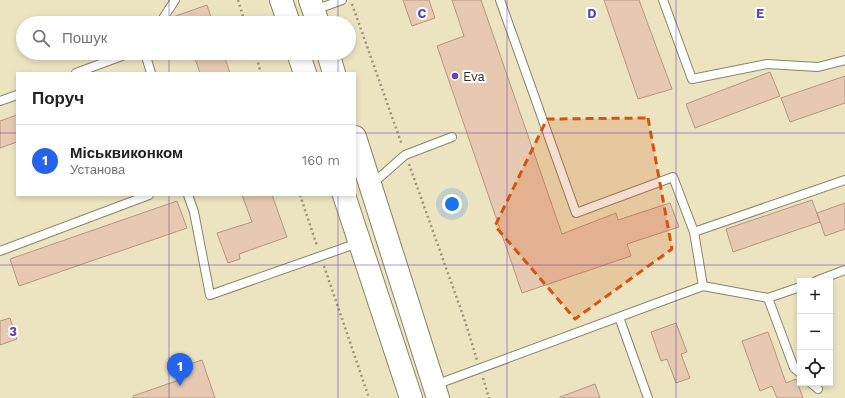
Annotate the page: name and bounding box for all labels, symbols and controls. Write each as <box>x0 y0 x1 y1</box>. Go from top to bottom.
text: C <box>418 6 427 21</box>
text: D <box>587 6 597 21</box>
text: E <box>756 6 764 21</box>
search box <box>16 16 356 60</box>
icon: search <box>30 27 52 49</box>
text: Пошук <box>62 29 107 47</box>
place label: Eva <box>463 69 485 84</box>
marker: Eva <box>450 71 460 81</box>
text: Поруч <box>32 88 84 108</box>
text: Міськвиконком <box>70 144 183 162</box>
text: 1 <box>42 153 48 168</box>
text: 160 m <box>302 153 340 168</box>
text: Установа <box>70 162 125 177</box>
your location <box>442 194 462 214</box>
map controls <box>797 278 833 386</box>
button: + <box>797 278 833 314</box>
button: − <box>797 314 833 350</box>
text: 3 <box>9 324 17 339</box>
button: locate <box>797 350 833 386</box>
pin: 1 <box>167 353 193 386</box>

